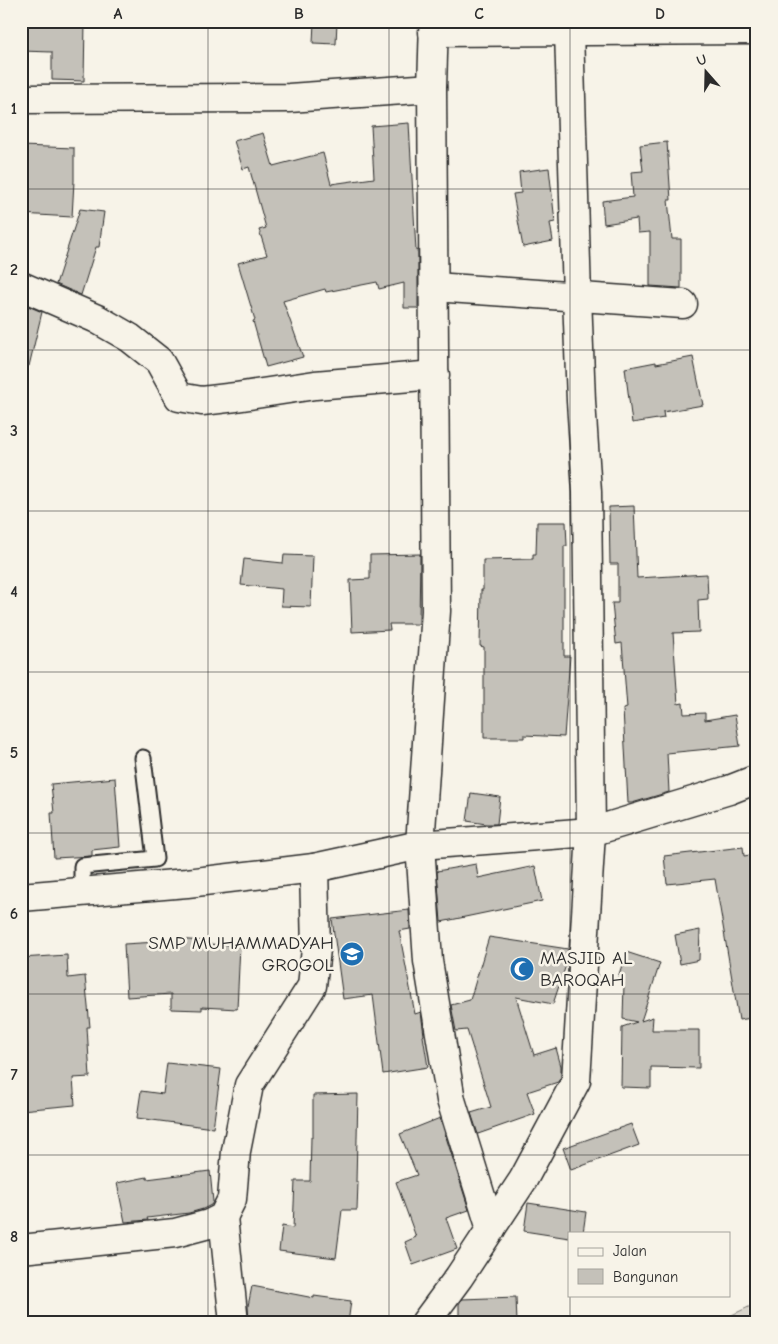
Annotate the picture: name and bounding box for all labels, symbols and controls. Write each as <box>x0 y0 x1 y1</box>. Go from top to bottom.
text: A <box>114 5 123 23</box>
text: B <box>294 5 304 23</box>
text: C <box>474 5 484 23</box>
text: D <box>655 5 665 23</box>
north arrow <box>680 48 730 98</box>
text: U <box>694 51 709 70</box>
text: 1 <box>11 100 17 118</box>
text: 2 <box>10 261 18 279</box>
text: 3 <box>10 422 18 440</box>
text: 4 <box>10 583 18 601</box>
text: 5 <box>10 744 18 762</box>
text: 6 <box>10 905 18 923</box>
place label: SMP MUHAMMADYAH GROGOL <box>148 932 334 976</box>
school or university icon: SMP MUHAMMADYAH GROGOL <box>339 941 365 967</box>
place label: MASJID AL BAROQAH <box>540 947 633 991</box>
mosque icon: MASJID AL BAROQAH <box>509 956 535 982</box>
text: 7 <box>10 1066 18 1084</box>
text: 8 <box>10 1228 18 1246</box>
legend <box>568 1232 730 1296</box>
text: Jalan <box>613 1242 647 1260</box>
text: Bangunan <box>613 1268 678 1286</box>

